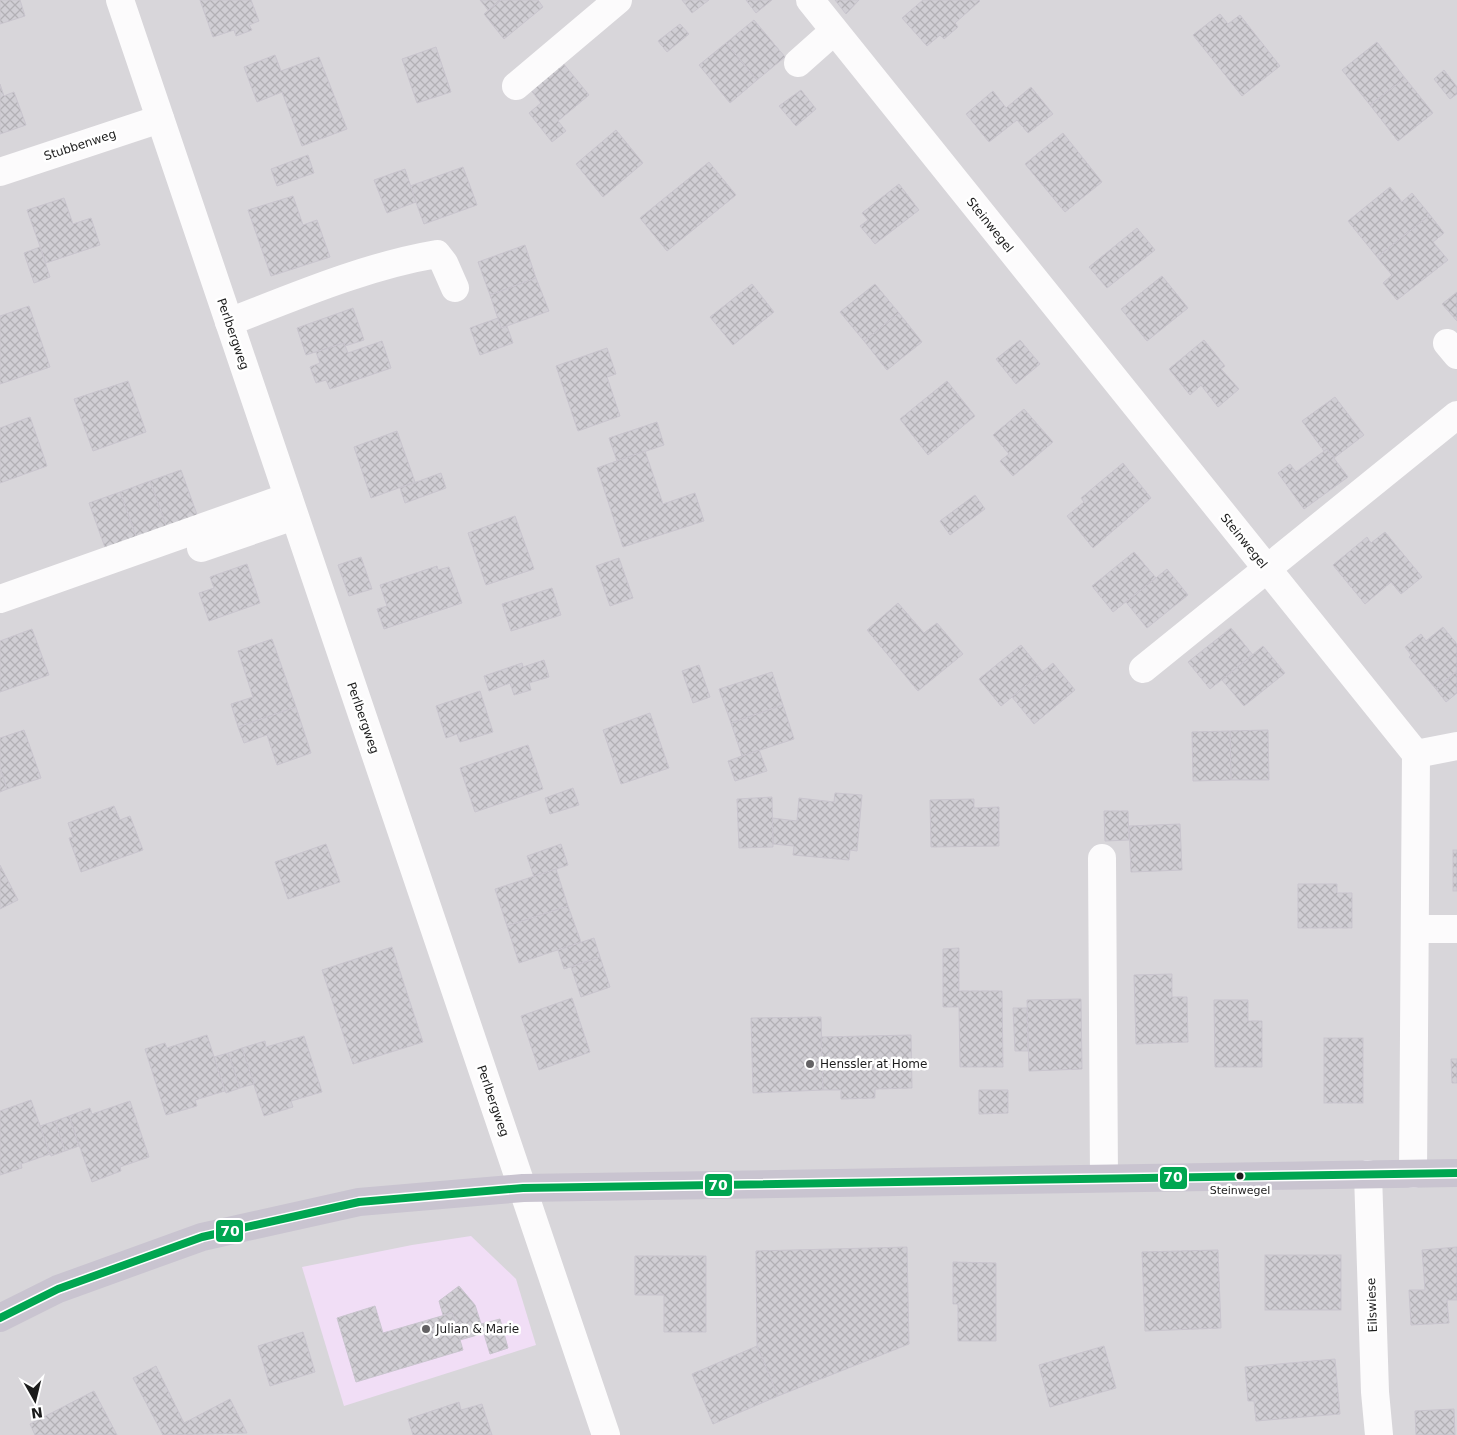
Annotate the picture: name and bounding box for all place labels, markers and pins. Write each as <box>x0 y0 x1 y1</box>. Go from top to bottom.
place label: Henssler at Home <box>820 1057 927 1071</box>
marker: Henssler at Home <box>804 1058 816 1070</box>
marker: Steinwegel <box>1235 1171 1245 1181</box>
place label: Steinwegel <box>1210 1184 1270 1197</box>
place label: Julian & Marie <box>435 1322 519 1336</box>
marker: Julian & Marie <box>420 1323 432 1335</box>

